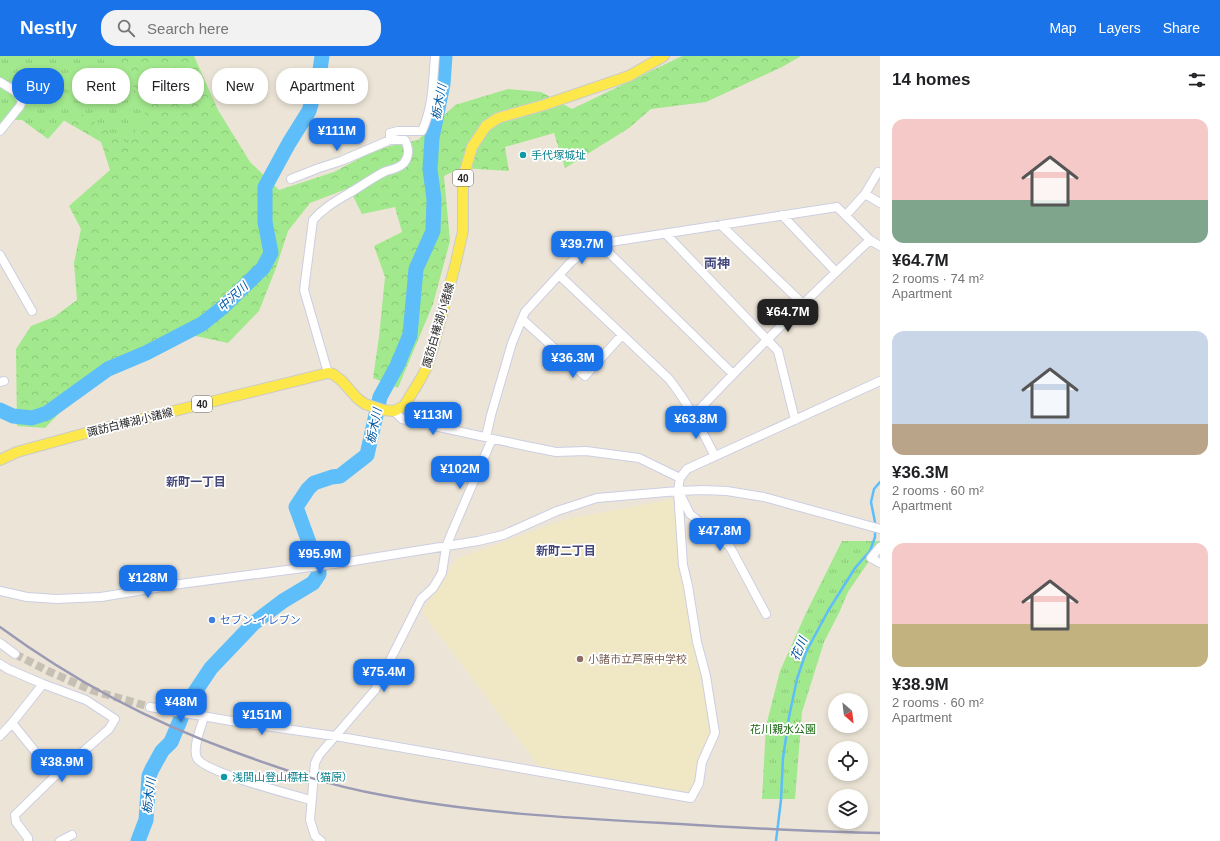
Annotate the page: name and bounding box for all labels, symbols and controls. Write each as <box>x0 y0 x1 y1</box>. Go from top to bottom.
search box <box>101 10 381 46</box>
text: Nestly <box>20 17 77 38</box>
icon: search <box>115 17 137 39</box>
text: Search here <box>147 20 229 37</box>
text: Map <box>1049 20 1077 36</box>
text: Layers <box>1099 20 1141 36</box>
text: Share <box>1163 20 1200 36</box>
chip: Buy <box>12 68 64 104</box>
chip: Rent <box>72 68 130 104</box>
chip: Filters <box>138 68 204 104</box>
chip: New <box>212 68 268 104</box>
chip: Apartment <box>276 68 368 104</box>
icon: filters <box>1186 69 1208 91</box>
text: 14 homes <box>892 70 970 89</box>
water label: 栃木川 <box>429 81 450 121</box>
pin: ¥111M <box>309 118 365 152</box>
text: ¥111M <box>318 123 356 138</box>
icon: home <box>1014 145 1086 217</box>
place label: 手代塚城址 <box>531 149 586 161</box>
marker: 手代塚城址 <box>518 150 528 160</box>
road number: 40 <box>453 170 473 186</box>
pin: ¥39.7M <box>549 231 615 265</box>
text: ¥39.7M <box>560 236 604 251</box>
text: ¥64.7M <box>892 251 949 270</box>
district label: 両神 <box>704 256 730 271</box>
text: 2 rooms · 74 m² <box>892 271 984 286</box>
water label: 中沢川 <box>215 278 252 314</box>
street label: 諏訪白樺湖小諸線 <box>420 281 456 369</box>
text: Apartment <box>892 286 952 301</box>
pin: ¥64.7M <box>755 299 821 333</box>
text: ¥64.7M <box>766 304 810 319</box>
pin: ¥36.3M <box>540 345 606 379</box>
text: ¥36.3M <box>551 350 595 365</box>
icon: home <box>1014 357 1086 429</box>
road number: 40 <box>192 396 212 412</box>
pin: ¥113M <box>405 402 461 436</box>
water label: 栃木川 <box>363 405 385 445</box>
street label: 諏訪白樺湖小諸線 <box>86 406 174 438</box>
pin: ¥63.8M <box>663 406 729 440</box>
text: ¥113M <box>413 407 453 422</box>
text: ¥63.8M <box>674 411 718 426</box>
pin: ¥102M <box>432 456 488 490</box>
text: ¥102M <box>440 461 480 476</box>
text: ¥36.3M <box>892 463 949 482</box>
district label: 新町一丁目 <box>166 475 226 489</box>
text: 2 rooms · 60 m² <box>892 483 984 498</box>
text: Apartment <box>892 498 952 513</box>
pin: ¥47.8M <box>687 518 753 552</box>
text: ¥47.8M <box>698 523 742 538</box>
pin: ¥95.9M <box>287 541 353 575</box>
district label: 新町二丁目 <box>536 544 596 558</box>
text: ¥95.9M <box>298 546 342 561</box>
pin: ¥128M <box>120 565 176 599</box>
icon: home <box>1014 569 1086 641</box>
text: ¥128M <box>128 570 168 585</box>
place label: セブン-イレブン <box>220 614 301 626</box>
marker: セブン-イレブン <box>207 615 217 625</box>
water label: 花川 <box>788 633 811 663</box>
place label: 小諸市立芦原中学校 <box>588 653 687 665</box>
marker: 小諸市立芦原中学校 <box>575 654 585 664</box>
pin: ¥75.4M <box>351 659 417 693</box>
text: ¥75.4M <box>362 664 406 679</box>
text: ¥38.9M <box>892 675 949 694</box>
pin: ¥48M <box>157 689 205 723</box>
north arrow <box>828 693 868 733</box>
map controls <box>828 693 868 829</box>
text: ¥48M <box>165 694 197 709</box>
text: 2 rooms · 60 m² <box>892 695 984 710</box>
pin: ¥151M <box>234 702 290 736</box>
text: ¥151M <box>242 707 282 722</box>
text: Apartment <box>892 710 952 725</box>
park label: 花川親水公園 <box>750 723 816 735</box>
button: locate <box>828 741 868 781</box>
pin: ¥38.9M <box>29 749 95 783</box>
text: ¥38.9M <box>40 754 84 769</box>
place label: 浅間山登山標柱（猫原） <box>232 771 353 783</box>
marker: 浅間山登山標柱（猫原） <box>219 772 229 782</box>
water label: 栃木川 <box>140 775 158 815</box>
button: layers <box>828 789 868 829</box>

